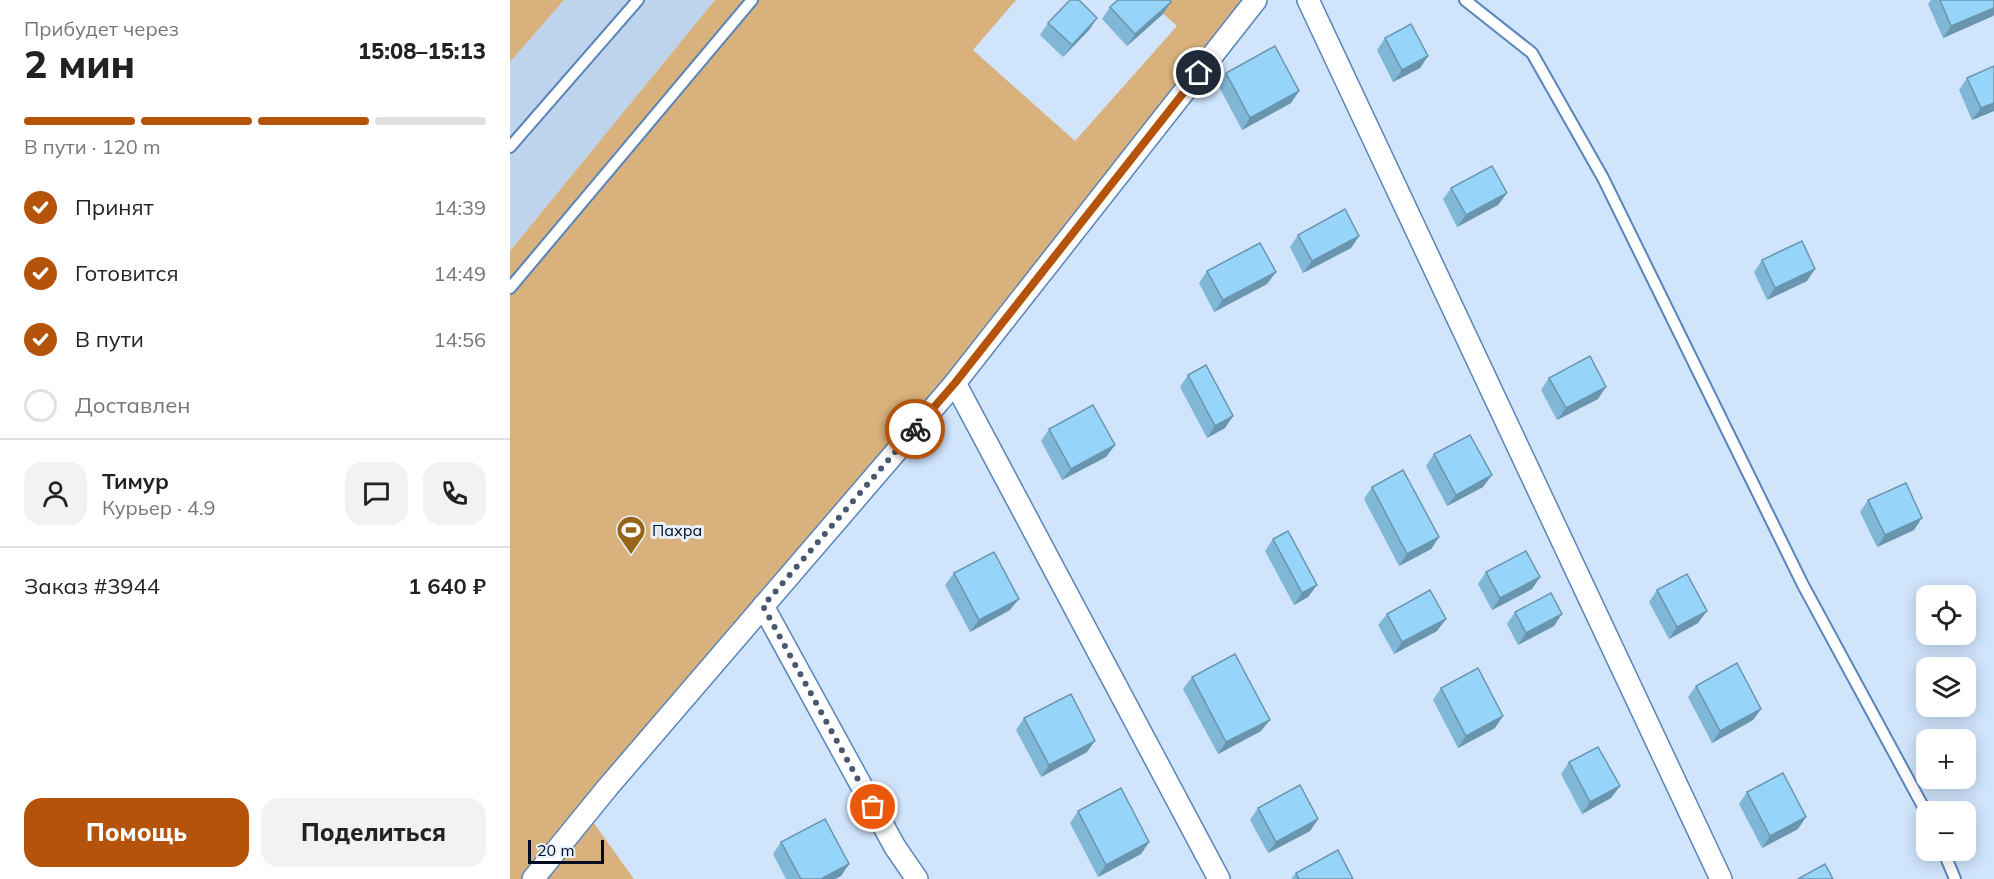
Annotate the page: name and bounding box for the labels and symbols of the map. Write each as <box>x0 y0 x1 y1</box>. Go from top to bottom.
pin <box>1173 47 1224 98</box>
courier <box>885 399 945 459</box>
sports icon: Пахра <box>615 514 647 556</box>
place label: Пахра <box>652 520 702 540</box>
pin <box>847 781 898 832</box>
scale bar <box>528 837 604 864</box>

